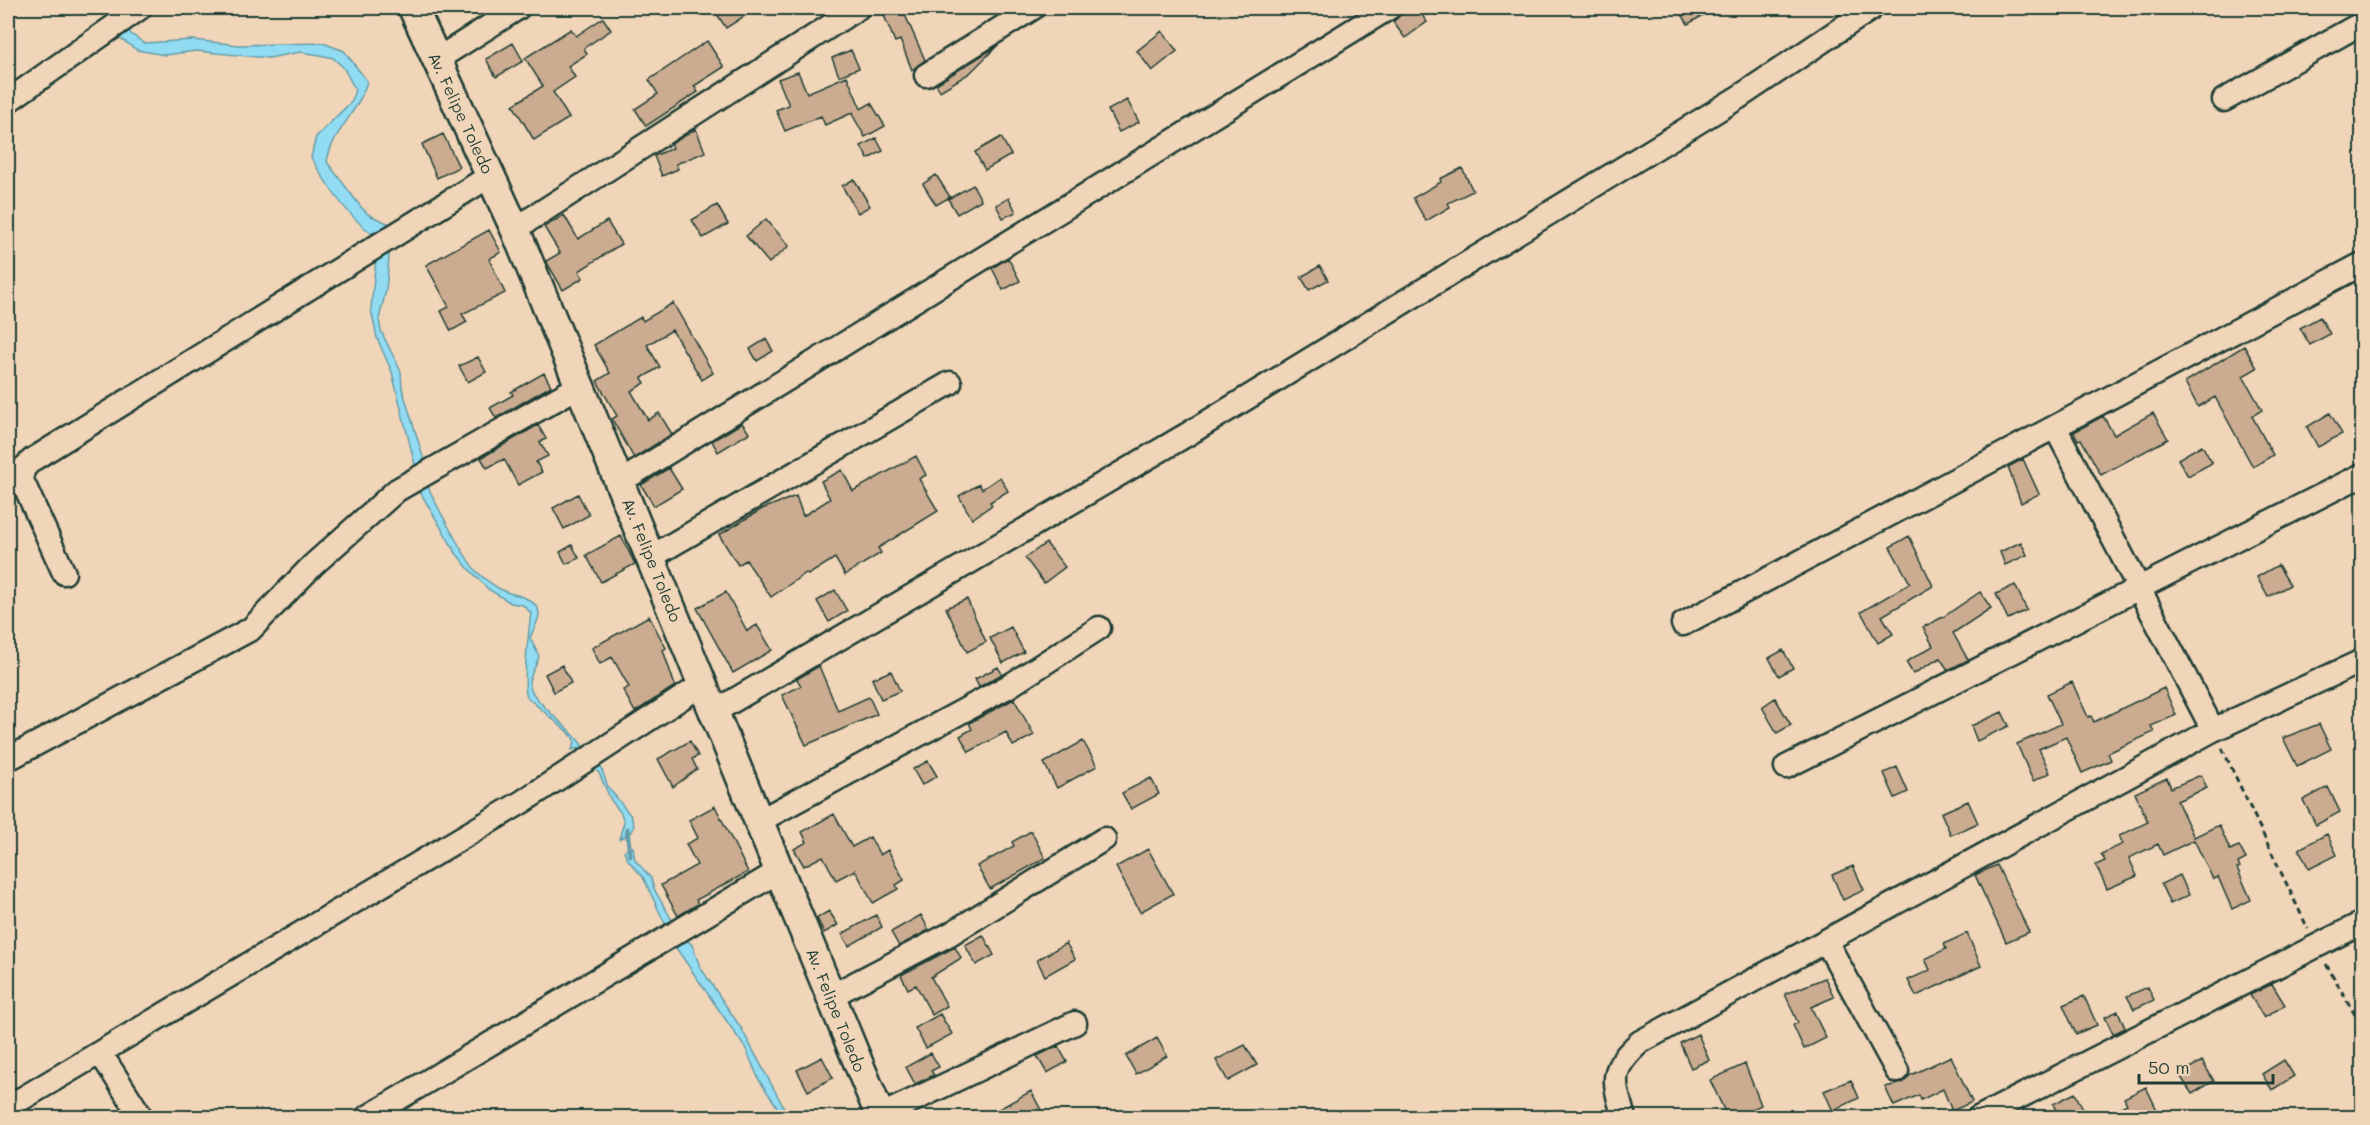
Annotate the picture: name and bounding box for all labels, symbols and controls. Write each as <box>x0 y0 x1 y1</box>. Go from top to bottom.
street label: Av. Felipe Toledo <box>424 49 499 177</box>
street label: Av. Felipe Toledo <box>618 495 687 625</box>
street label: Av. Felipe Toledo <box>802 945 871 1075</box>
scale bar <box>2139 1047 2272 1085</box>
text: 50 m <box>2148 1055 2190 1079</box>

